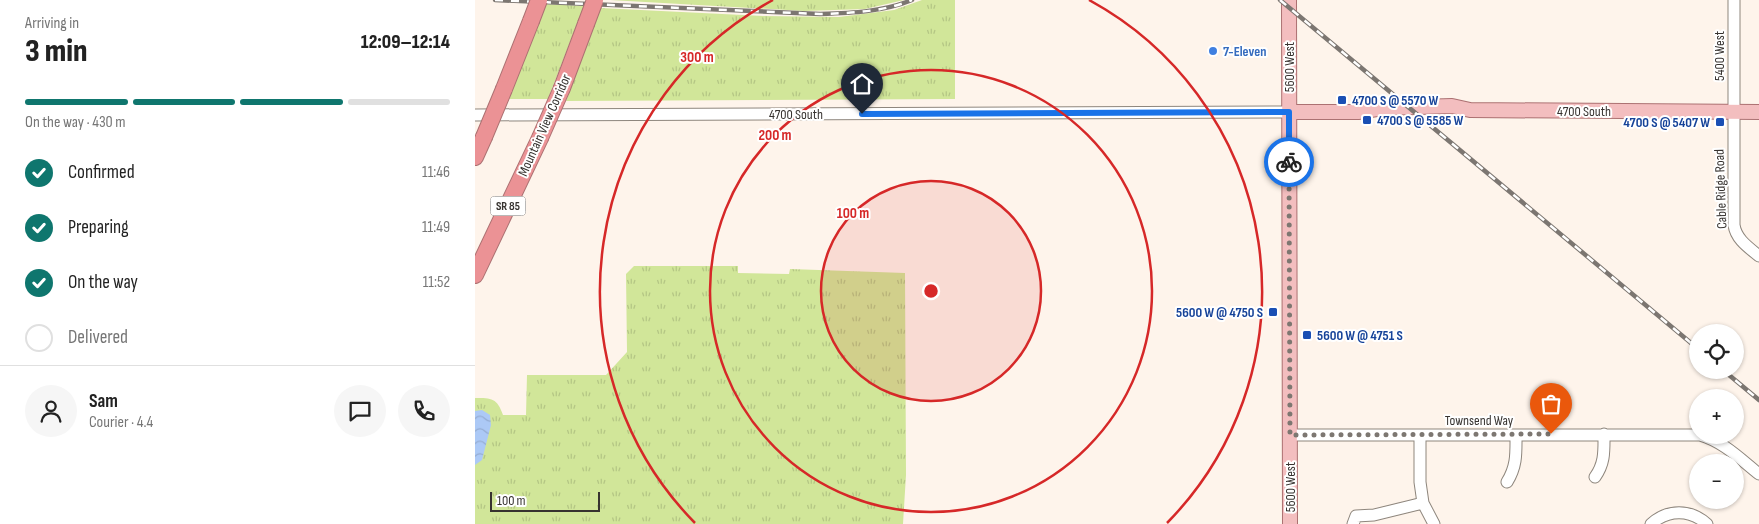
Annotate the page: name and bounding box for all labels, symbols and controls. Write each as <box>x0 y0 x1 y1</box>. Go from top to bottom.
text: Arriving in <box>25 14 79 33</box>
text: 12:09–12:14 <box>361 31 450 54</box>
street label: 5400 West <box>1711 31 1728 81</box>
text: 3 min <box>25 32 87 71</box>
street label: 5600 West <box>1281 42 1298 92</box>
place label: 7-Eleven <box>1223 43 1266 60</box>
marker: 7-Eleven <box>1207 45 1219 57</box>
text: 300 m <box>680 48 714 67</box>
pin <box>841 63 883 114</box>
icon: home <box>848 70 876 98</box>
street label: Mountain View Corridor <box>514 72 575 179</box>
place label: 4700 S @ 5570 W <box>1352 92 1438 109</box>
marker: 4700 S @ 5570 W <box>1336 94 1348 106</box>
street label: 4700 South <box>1557 103 1611 120</box>
street label: 4700 South <box>769 106 823 123</box>
place label: 4700 S @ 5585 W <box>1377 112 1464 129</box>
text: On the way · 430 m <box>25 113 126 132</box>
marker: 4700 S @ 5585 W <box>1361 114 1373 126</box>
place label: 4700 S @ 5407 W <box>1623 114 1710 131</box>
marker: 4700 S @ 5407 W <box>1714 116 1726 128</box>
text: 200 m <box>758 126 792 145</box>
courier <box>1264 137 1314 187</box>
icon: bike <box>1275 148 1303 176</box>
street label: Cable Ridge Road <box>1711 149 1730 229</box>
icon: check <box>25 159 53 187</box>
text: Confirmed <box>68 161 135 184</box>
text: 11:46 <box>422 163 450 182</box>
road number: SR 85 <box>490 197 525 216</box>
text: 100 m <box>837 204 869 223</box>
icon: check <box>25 214 53 242</box>
text: Preparing <box>68 216 129 239</box>
text: 11:49 <box>422 218 450 237</box>
icon: check <box>25 269 53 297</box>
text: On the way <box>68 271 138 294</box>
text: 11:52 <box>423 273 450 292</box>
centre of rings <box>922 282 940 300</box>
place label: 5600 W @ 4750 S <box>1176 304 1263 321</box>
marker: 5600 W @ 4750 S <box>1267 306 1279 318</box>
map controls <box>1689 324 1744 509</box>
button: locate <box>1689 324 1744 379</box>
text: Delivered <box>68 326 128 349</box>
place label: 5600 W @ 4751 S <box>1317 327 1403 344</box>
marker: 5600 W @ 4751 S <box>1301 329 1313 341</box>
pin <box>1530 383 1572 434</box>
button: person <box>25 385 77 437</box>
button: chat <box>334 385 386 437</box>
button: phone <box>398 385 450 437</box>
button: + <box>1689 389 1744 444</box>
text: Sam <box>89 390 118 413</box>
icon: bag <box>1537 390 1565 418</box>
street label: Townsend Way <box>1445 412 1514 429</box>
text: Courier · 4.4 <box>89 413 153 432</box>
button: − <box>1689 454 1744 509</box>
street label: 5600 West <box>1282 462 1299 512</box>
scale bar <box>490 489 600 512</box>
text: 100 m <box>497 492 526 509</box>

